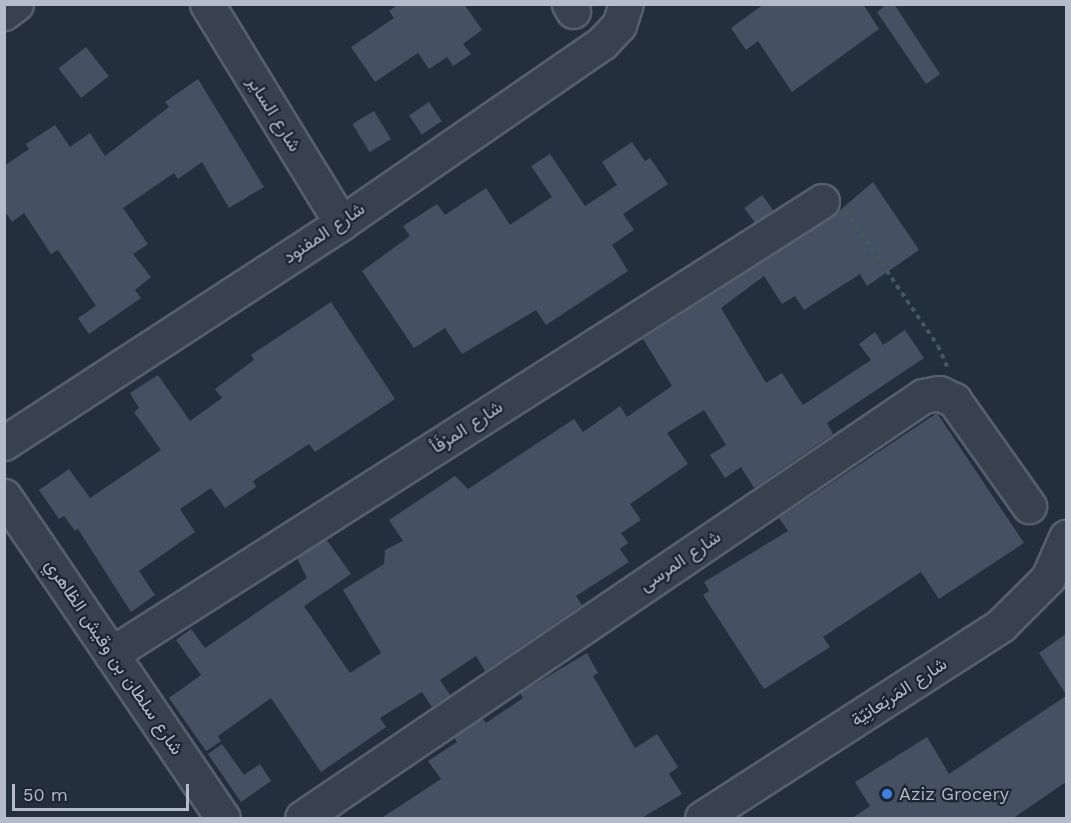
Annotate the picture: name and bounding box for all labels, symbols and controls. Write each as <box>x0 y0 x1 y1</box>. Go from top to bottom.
street label: شارع الساير <box>242 72 306 156</box>
street label: شارع المفنود <box>279 198 369 268</box>
street label: شارع المرْفَأ <box>427 396 507 458</box>
street label: شارع المرسى <box>635 526 725 596</box>
street label: شارع سلطان بن وقيش الظاهري <box>40 555 188 759</box>
street label: شارع المَربَعانِيّة <box>847 653 951 731</box>
scale bar <box>15 772 192 810</box>
place label: Aziz Grocery <box>899 783 1009 805</box>
text: 50 m <box>23 784 68 805</box>
marker: Aziz Grocery <box>880 787 894 801</box>

